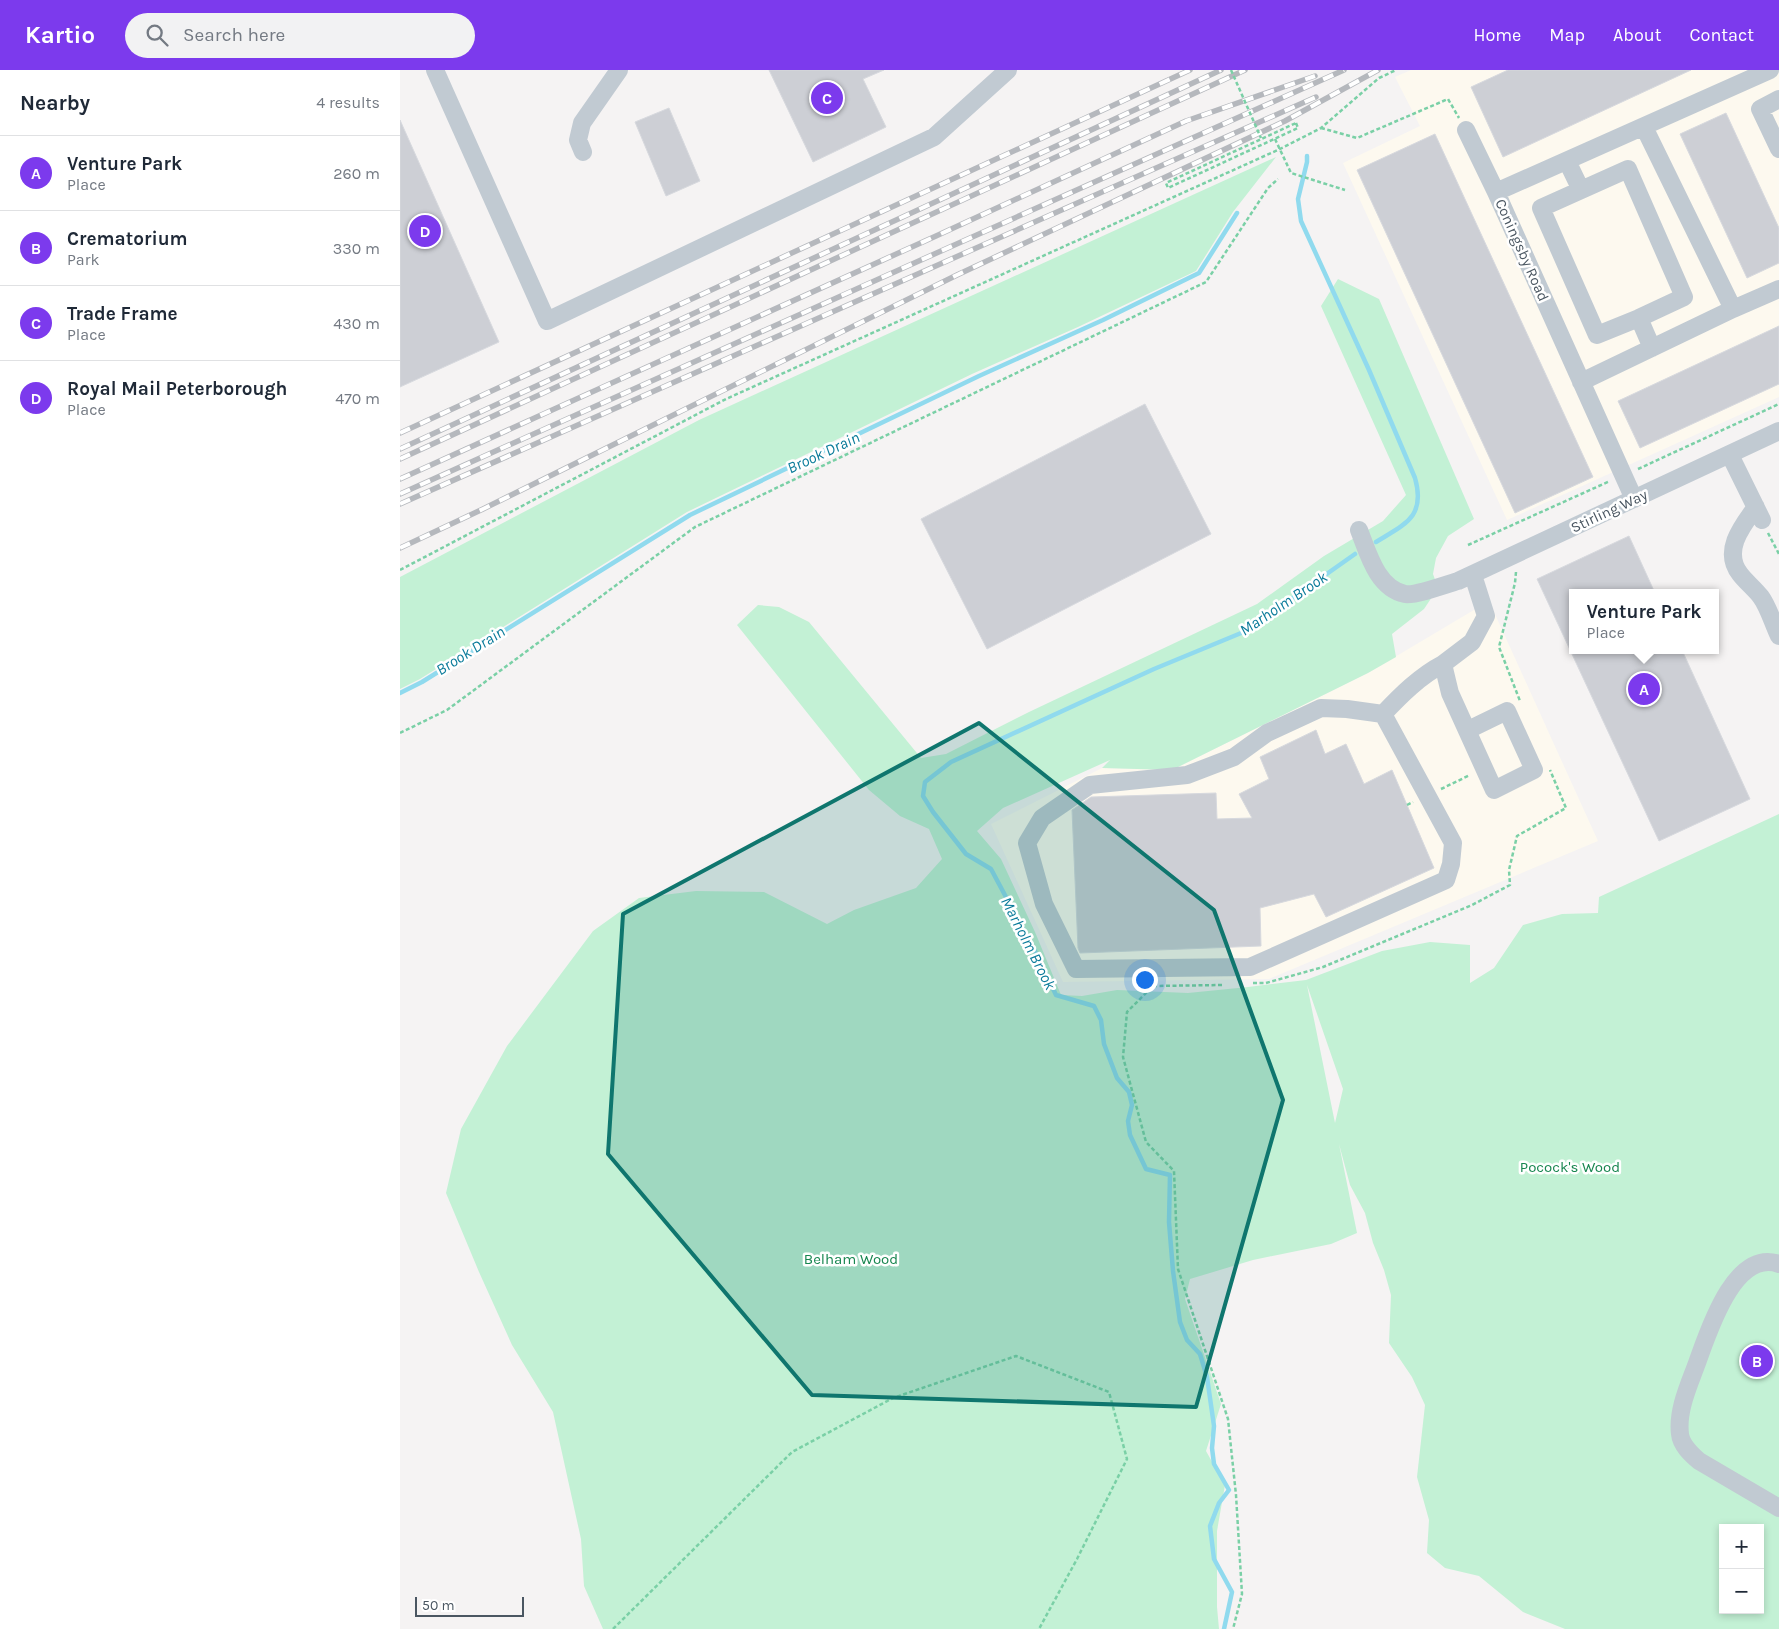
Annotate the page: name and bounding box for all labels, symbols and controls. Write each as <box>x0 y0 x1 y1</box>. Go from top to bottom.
search box <box>125 13 475 58</box>
text: Kartio <box>25 21 95 49</box>
icon: search <box>143 21 171 49</box>
text: Search here <box>183 24 285 46</box>
text: Home <box>1473 24 1521 46</box>
text: Map <box>1549 24 1585 46</box>
text: About <box>1613 24 1662 46</box>
text: Contact <box>1690 24 1754 46</box>
pin: C <box>811 79 843 117</box>
text: Nearby <box>20 91 90 115</box>
text: 4 results <box>316 93 380 112</box>
text: Venture Park <box>67 153 182 175</box>
text: A <box>31 164 41 183</box>
text: 260 m <box>333 164 380 183</box>
text: Place <box>67 175 106 194</box>
street label: Coningsby Road <box>1491 196 1553 304</box>
pin: D <box>409 212 441 250</box>
text: Crematorium <box>67 228 188 250</box>
text: B <box>31 239 41 258</box>
text: 330 m <box>333 239 380 258</box>
text: Park <box>67 250 99 269</box>
text: Trade Frame <box>67 303 178 325</box>
text: C <box>31 314 41 333</box>
text: 430 m <box>333 314 380 333</box>
text: Place <box>67 325 106 344</box>
text: Royal Mail Peterborough <box>67 378 287 400</box>
text: D <box>31 389 41 408</box>
text: 470 m <box>335 389 380 408</box>
text: Place <box>67 400 106 419</box>
water label: Brook Drain <box>784 427 862 477</box>
street label: Stirling Way <box>1568 485 1650 537</box>
water label: Marholm Brook <box>1236 567 1331 640</box>
popup <box>1569 589 1719 654</box>
text: Venture Park <box>1586 601 1702 623</box>
water label: Brook Drain <box>432 622 508 679</box>
text: Place <box>1586 623 1625 642</box>
pin: A <box>1628 670 1660 708</box>
water label: Marholm Brook <box>997 894 1060 994</box>
your location <box>1132 967 1158 993</box>
park label: Pocock's Wood <box>1520 1158 1620 1176</box>
park label: Belham Wood <box>804 1250 898 1268</box>
pin: B <box>1741 1342 1773 1380</box>
map controls <box>1719 1524 1764 1614</box>
button: + <box>1719 1524 1764 1569</box>
button: − <box>1719 1569 1764 1614</box>
scale bar <box>415 1594 524 1617</box>
text: 50 m <box>422 1597 455 1614</box>

